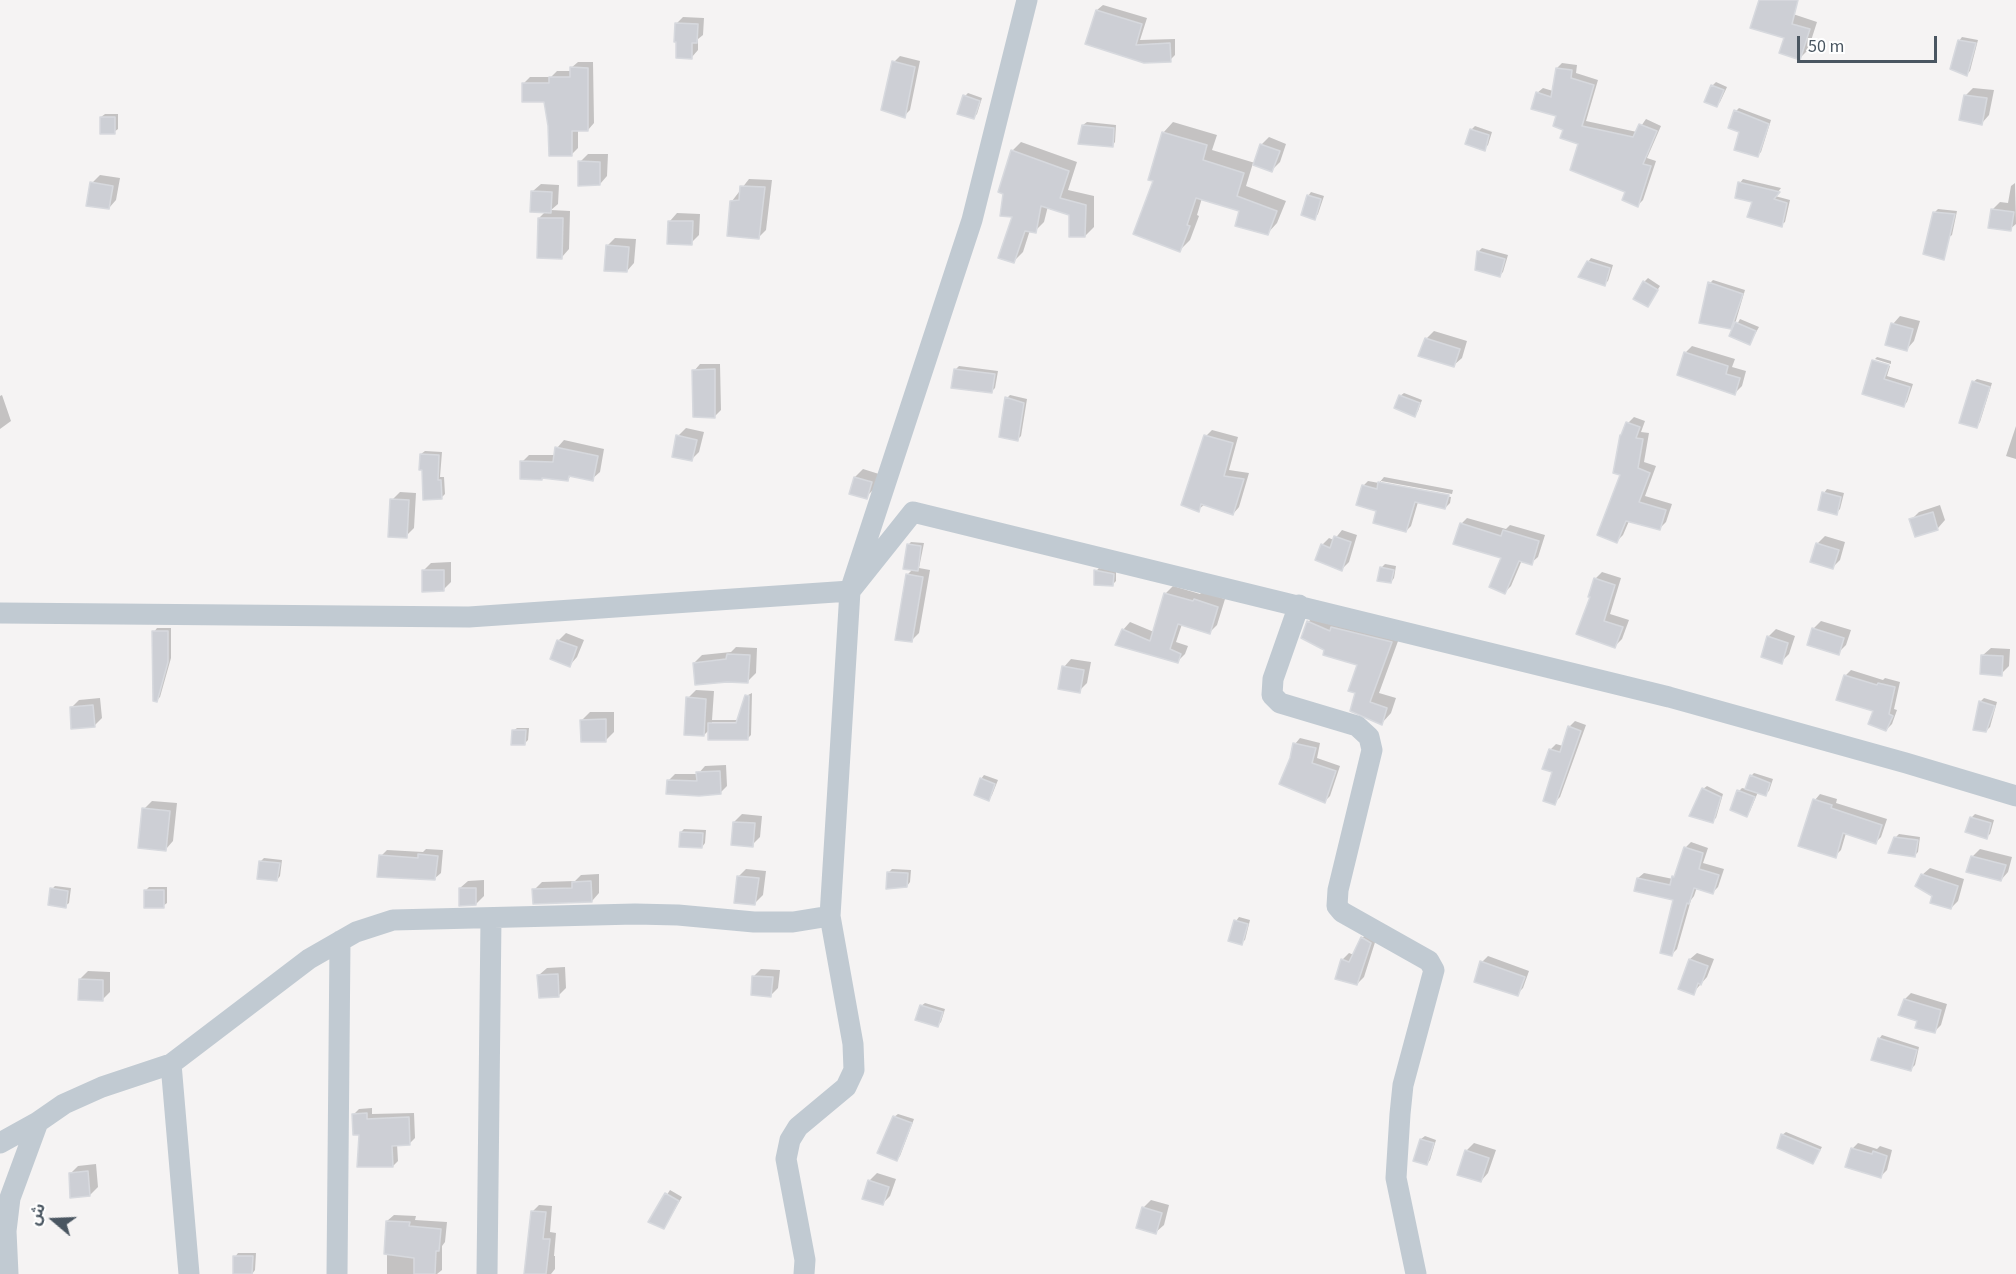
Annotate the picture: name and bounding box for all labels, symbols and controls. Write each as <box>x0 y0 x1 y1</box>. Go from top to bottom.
scale bar <box>1800 24 1940 62</box>
text: 50 m <box>1808 34 1844 59</box>
north arrow <box>24 1190 84 1250</box>
text: ش <box>23 1200 51 1228</box>

